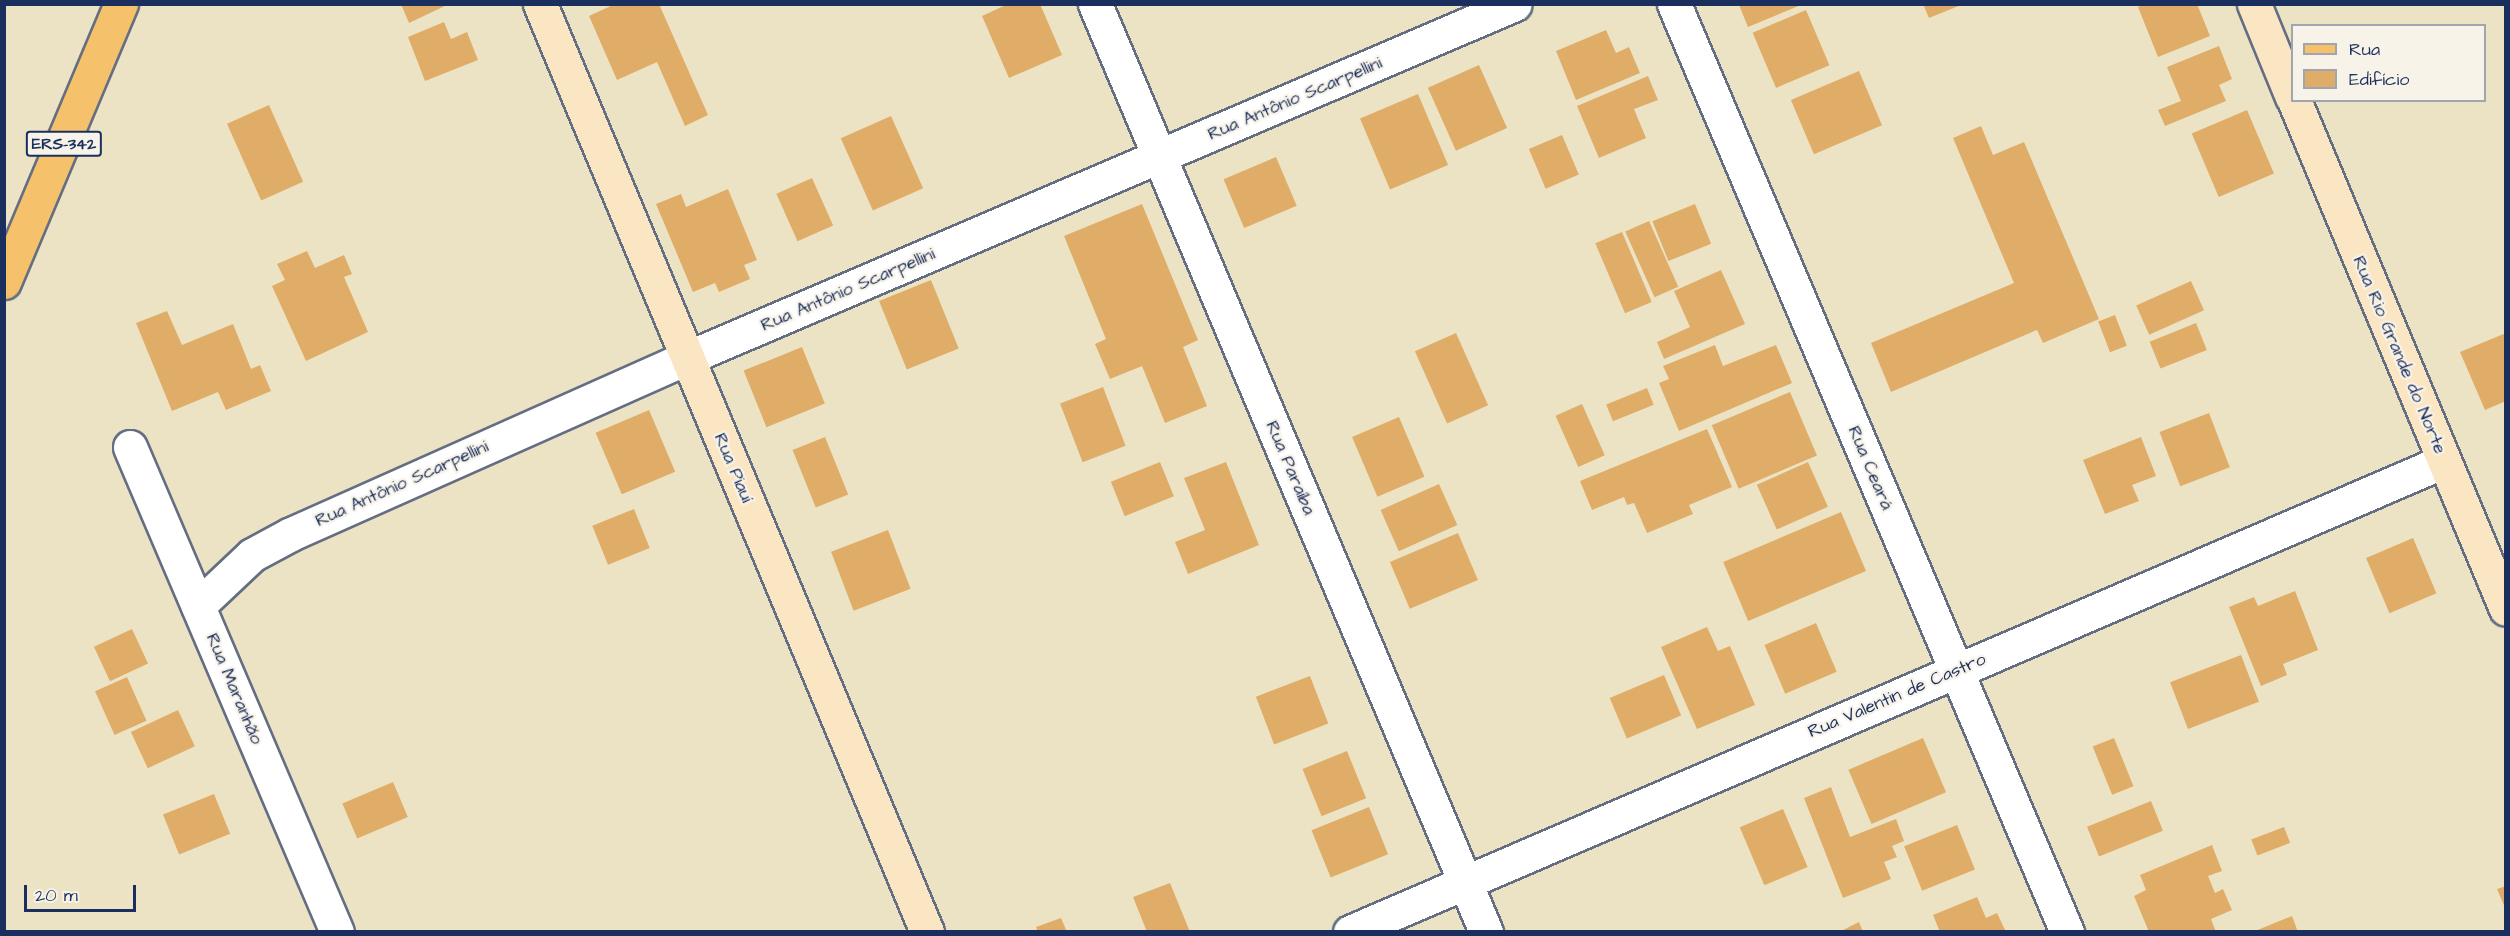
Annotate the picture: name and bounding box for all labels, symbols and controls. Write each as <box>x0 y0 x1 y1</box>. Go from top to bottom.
legend <box>2291 24 2486 102</box>
text: Rua <box>2349 37 2380 62</box>
street label: Rua Antônio Scarpellini <box>1205 52 1385 146</box>
text: Edifício <box>2349 67 2409 92</box>
road number: ERS-342 <box>25 131 103 157</box>
street label: Rua Antônio Scarpellini <box>758 243 938 337</box>
street label: Rua Rio Grande do Norte <box>2347 253 2451 457</box>
street label: Rua Paraíba <box>1261 418 1319 518</box>
street label: Rua Ceará <box>1843 423 1897 513</box>
street label: Rua Piauí <box>709 430 757 506</box>
street label: Rua Antônio Scarpellini <box>312 436 492 532</box>
street label: Rua Maranhão <box>201 630 267 748</box>
street label: Rua Valentin de Castro <box>1805 649 1989 743</box>
scale bar <box>27 873 140 911</box>
text: 20 m <box>35 883 78 908</box>

